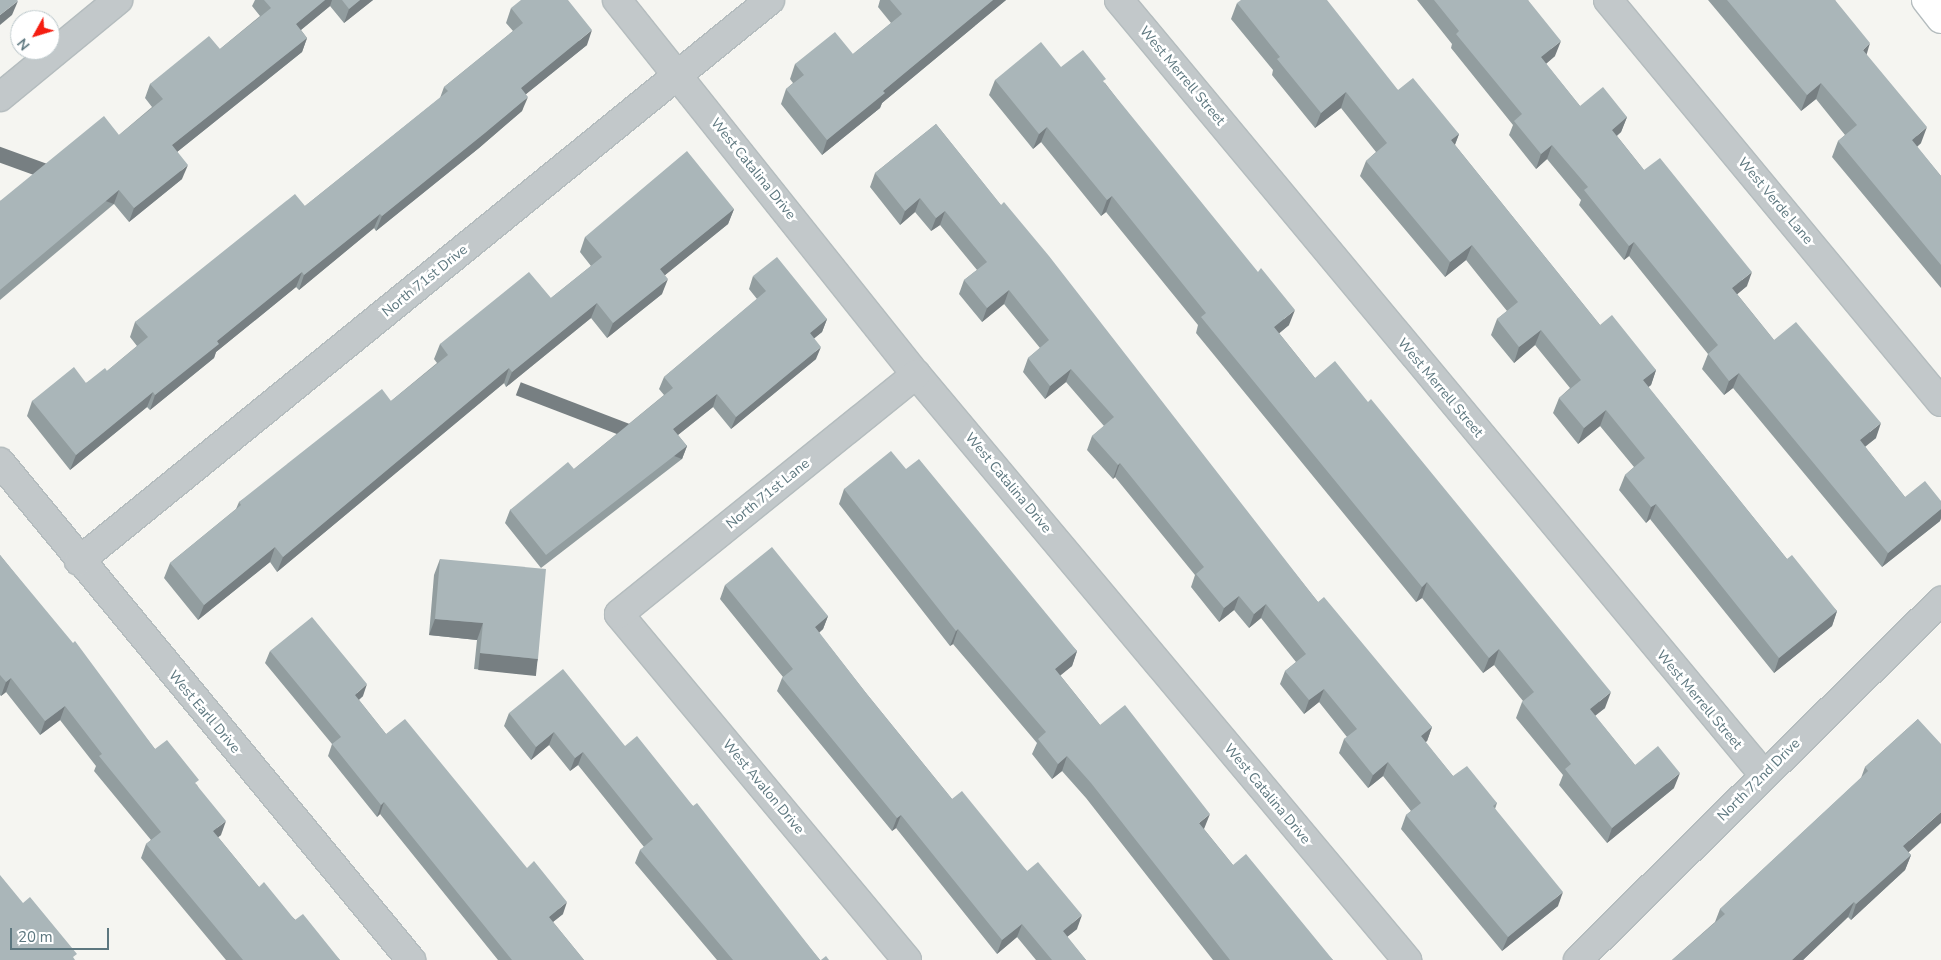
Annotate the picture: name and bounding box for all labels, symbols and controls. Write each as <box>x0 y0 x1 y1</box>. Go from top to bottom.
north arrow <box>10 10 60 60</box>
street label: West Merrell Street <box>1136 23 1228 129</box>
text: N <box>13 34 34 54</box>
street label: West Catalina Drive <box>707 115 799 223</box>
street label: West Verde Lane <box>1734 154 1816 248</box>
street label: North 71st Drive <box>379 241 471 321</box>
street label: West Merrell Street <box>1394 335 1486 441</box>
street label: West Catalina Drive <box>961 429 1055 537</box>
street label: North 71st Lane <box>723 455 813 533</box>
street label: West Merrell Street <box>1653 647 1745 753</box>
street label: West Earll Drive <box>165 667 243 757</box>
street label: North 72nd Drive <box>1714 735 1804 825</box>
street label: West Avalon Drive <box>719 736 807 838</box>
street label: West Catalina Drive <box>1220 740 1314 848</box>
scale bar <box>12 918 111 950</box>
text: 20 m <box>18 927 53 947</box>

